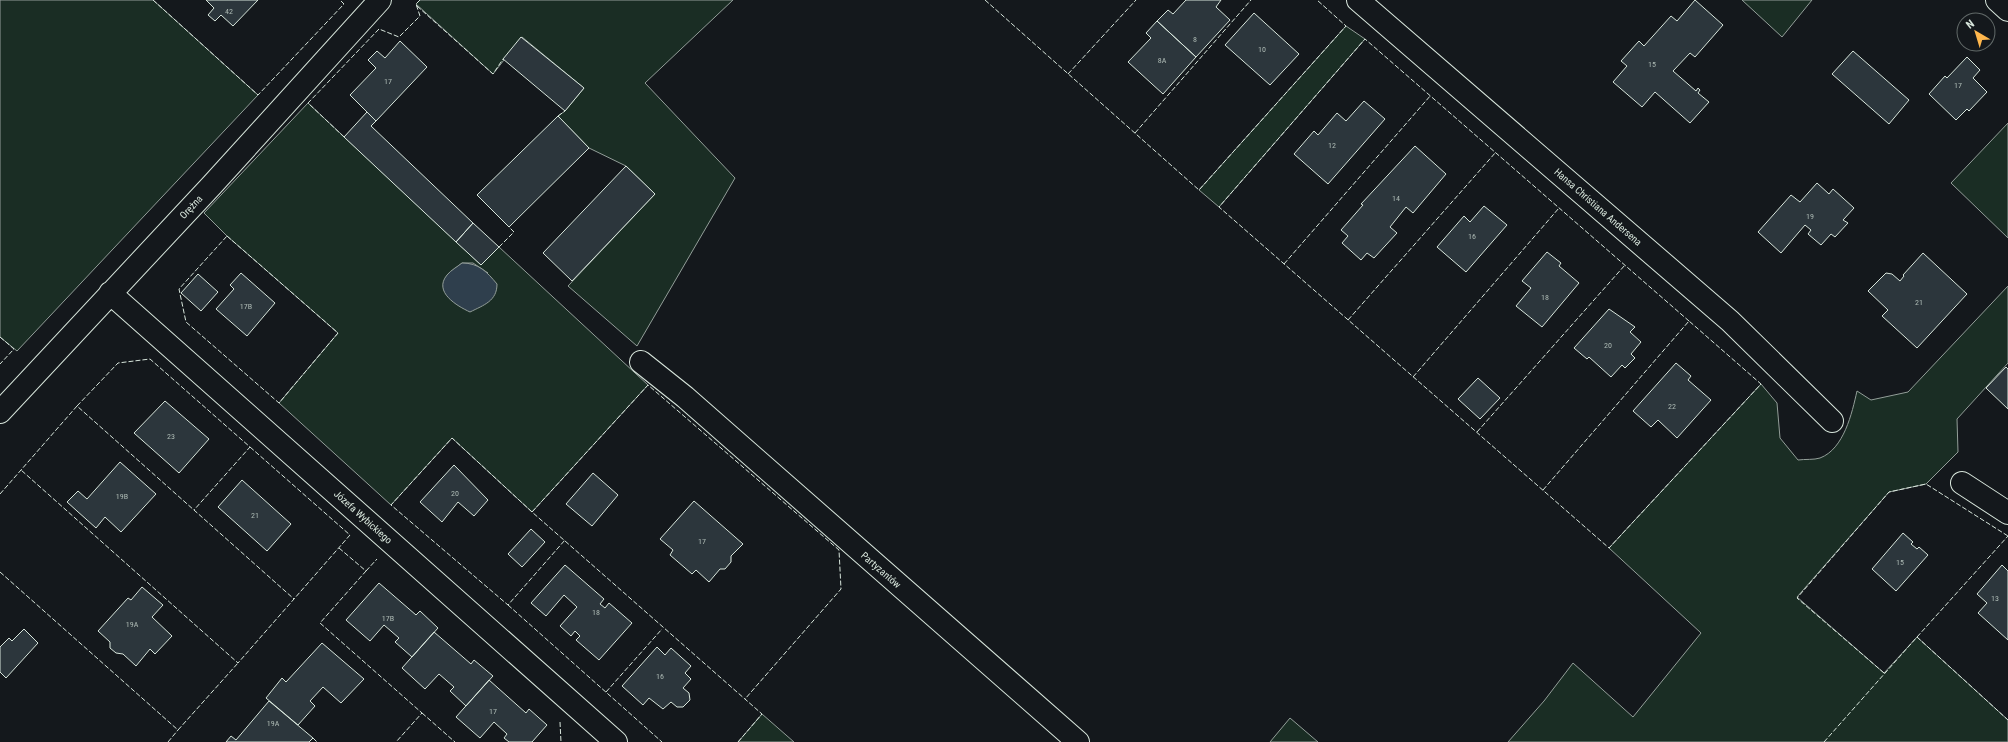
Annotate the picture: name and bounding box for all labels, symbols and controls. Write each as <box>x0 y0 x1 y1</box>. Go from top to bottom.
house number: 42 <box>225 7 233 16</box>
north arrow <box>1956 12 1996 52</box>
text: N <box>1963 17 1977 32</box>
house number: 8 <box>1193 35 1197 44</box>
house number: 10 <box>1258 45 1266 54</box>
house number: 8A <box>1158 56 1167 65</box>
house number: 15 <box>1648 60 1656 69</box>
house number: 17 <box>384 77 392 86</box>
house number: 17 <box>1954 81 1962 90</box>
house number: 12 <box>1328 141 1336 150</box>
street label: Hansa Christiana Andersena <box>1552 166 1644 248</box>
street label: Orężna <box>178 193 205 221</box>
house number: 14 <box>1392 194 1400 203</box>
house number: 19 <box>1806 212 1814 221</box>
house number: 16 <box>1468 232 1476 241</box>
house number: 18 <box>1541 293 1549 302</box>
house number: 21 <box>1915 298 1923 307</box>
house number: 17B <box>240 302 252 311</box>
house number: 20 <box>1604 341 1612 350</box>
house number: 22 <box>1668 402 1676 411</box>
house number: 23 <box>167 432 175 441</box>
street label: Józefa Wybickiego <box>332 488 394 546</box>
house number: 20 <box>451 489 459 498</box>
house number: 19B <box>116 492 128 501</box>
house number: 21 <box>251 511 259 520</box>
house number: 17 <box>698 537 706 546</box>
street label: Partyzantów <box>859 550 904 591</box>
house number: 15 <box>1896 558 1904 567</box>
house number: 13 <box>1991 594 1999 603</box>
house number: 18 <box>592 608 600 617</box>
house number: 17B <box>382 614 394 623</box>
house number: 19A <box>126 620 139 629</box>
house number: 16 <box>656 672 664 681</box>
house number: 17 <box>489 707 497 716</box>
house number: 19A <box>267 719 280 728</box>

